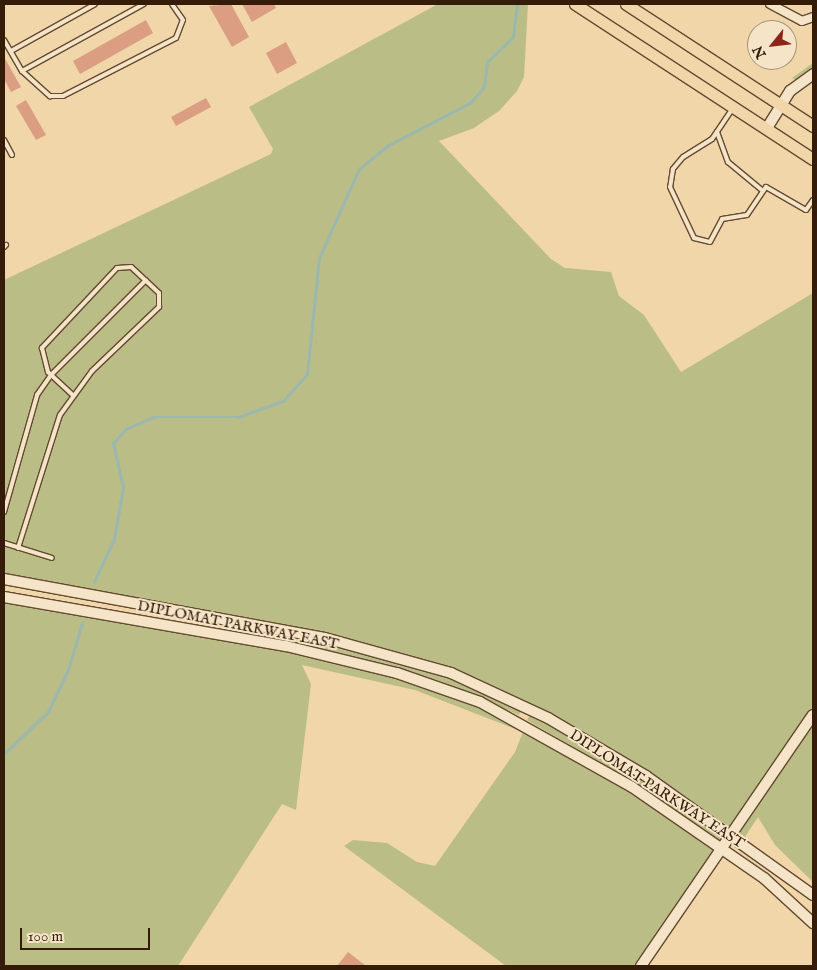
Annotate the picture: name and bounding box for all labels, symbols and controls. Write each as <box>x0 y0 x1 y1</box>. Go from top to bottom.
north arrow <box>747 20 797 70</box>
text: N <box>749 42 771 61</box>
street label: DIPLOMAT PARKWAY EAST <box>136 597 340 653</box>
street label: DIPLOMAT PARKWAY EAST <box>566 726 748 852</box>
scale bar <box>22 918 152 950</box>
text: 100 m <box>28 927 63 946</box>

